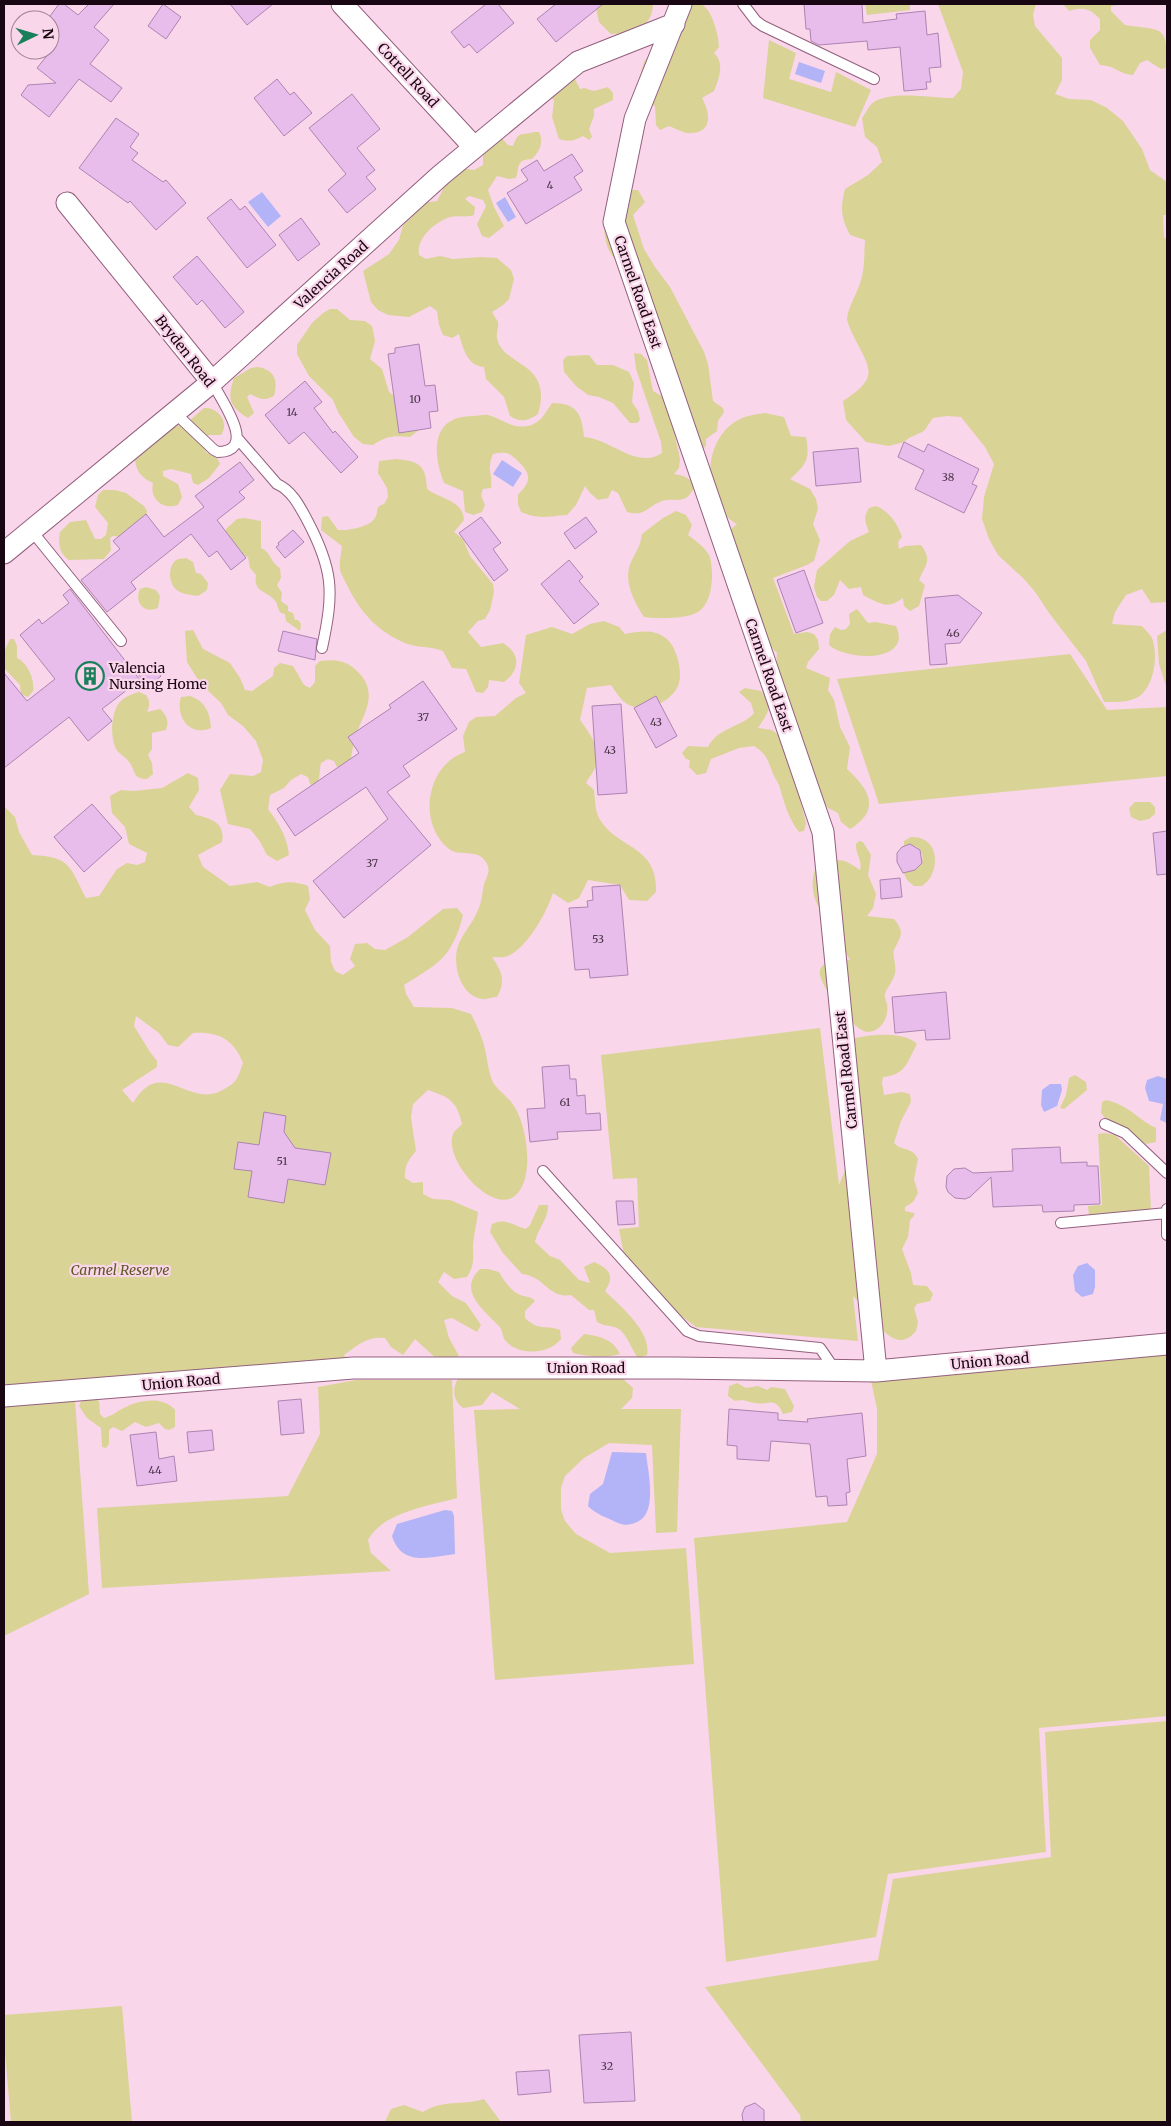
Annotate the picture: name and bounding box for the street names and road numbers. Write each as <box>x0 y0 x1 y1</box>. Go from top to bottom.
street label: Cotrell Road <box>373 39 443 111</box>
street label: Carmel Road East <box>610 233 666 351</box>
street label: Valencia Road <box>290 237 372 314</box>
street label: Bryden Road <box>151 311 219 391</box>
street label: Carmel Road East <box>741 616 797 734</box>
street label: Carmel Road East <box>831 1010 861 1130</box>
street label: Union Road <box>950 1349 1030 1373</box>
street label: Union Road <box>547 1359 626 1377</box>
street label: Union Road <box>141 1370 221 1394</box>

